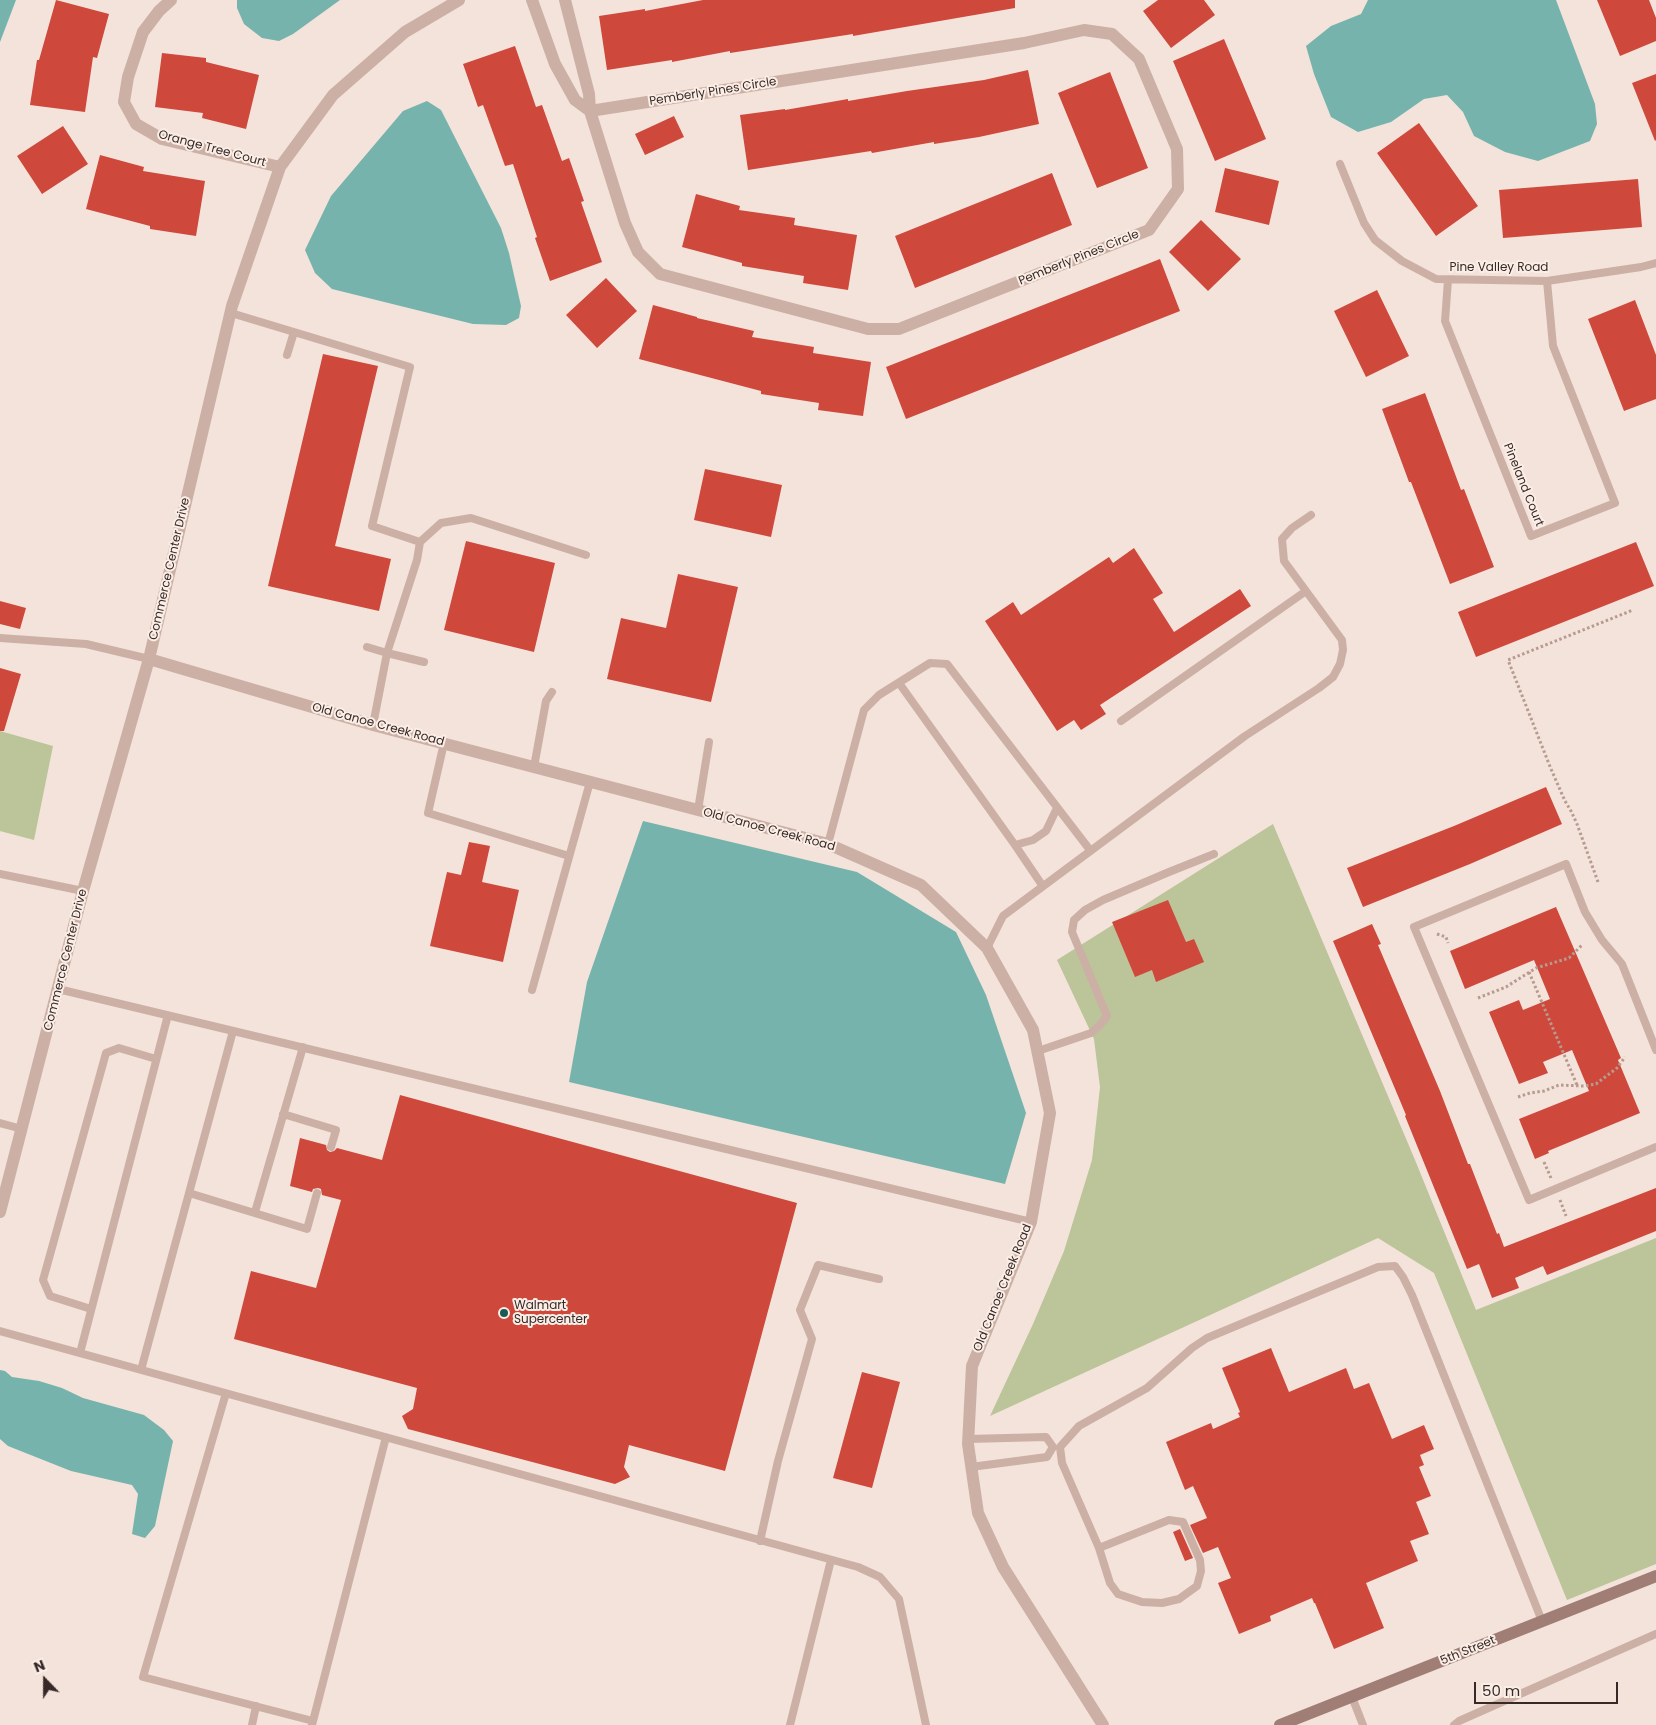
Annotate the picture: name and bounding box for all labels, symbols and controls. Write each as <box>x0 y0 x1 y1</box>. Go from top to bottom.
street label: Pemberly Pines Circle <box>648 75 778 109</box>
street label: Orange Tree Court <box>157 128 267 170</box>
street label: Pemberly Pines Circle <box>1017 227 1141 289</box>
street label: Pine Valley Road <box>1450 261 1548 275</box>
street label: Pineland Court <box>1500 441 1546 529</box>
street label: Commerce Center Drive <box>147 497 193 641</box>
street label: Old Canoe Creek Road <box>310 700 446 750</box>
street label: Old Canoe Creek Road <box>701 805 837 855</box>
street label: Commerce Center Drive <box>41 888 91 1032</box>
street label: Old Canoe Creek Road <box>971 1222 1035 1354</box>
place label: Walmart Supercenter <box>514 1299 587 1327</box>
marker: Walmart Supercenter <box>498 1307 510 1319</box>
street label: 5th Street <box>1438 1633 1498 1669</box>
north arrow <box>20 1655 70 1705</box>
text: N <box>31 1655 48 1677</box>
scale bar <box>1476 1672 1620 1704</box>
text: 50 m <box>1482 1680 1520 1701</box>

